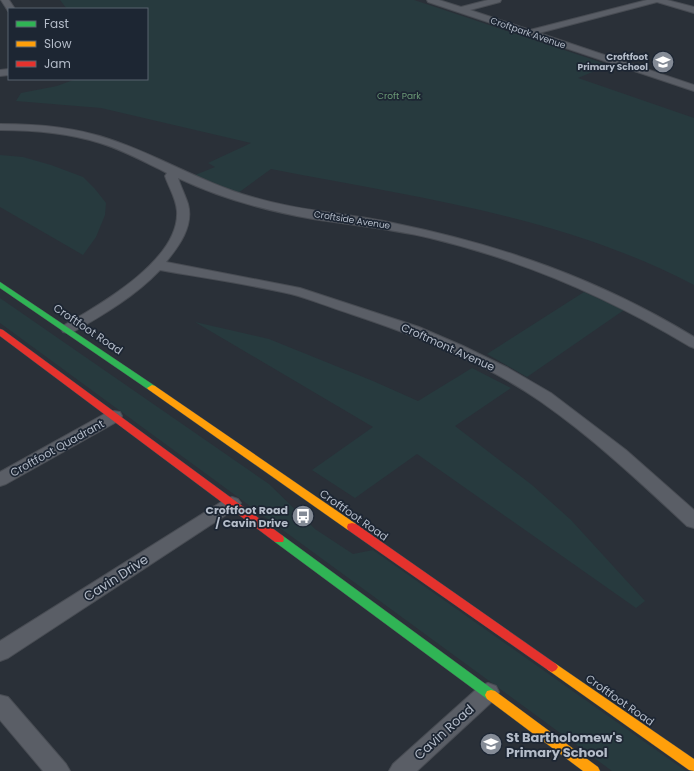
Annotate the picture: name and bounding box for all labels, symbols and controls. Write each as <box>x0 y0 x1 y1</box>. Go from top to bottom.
legend <box>8 8 148 80</box>
text: Fast <box>44 15 69 32</box>
street label: Croftpark Avenue <box>489 15 568 52</box>
text: Slow <box>44 35 72 52</box>
school or university icon: Croftfoot Primary School <box>650 49 676 75</box>
place label: Croftfoot Primary School <box>578 51 648 73</box>
text: Jam <box>44 55 71 72</box>
park label: Croft Park <box>377 90 421 102</box>
street label: Croftside Avenue <box>313 208 391 232</box>
street label: Croftfoot Road <box>50 300 126 358</box>
street label: Croftmont Avenue <box>399 319 498 375</box>
street label: Croftfoot Quadrant <box>7 416 107 480</box>
street label: Croftfoot Road <box>316 485 392 545</box>
place label: Croftfoot Road / Cavin Drive <box>206 502 288 531</box>
bus stop icon: Croftfoot Road / Cavin Drive <box>290 503 316 529</box>
street label: Cavin Drive <box>80 550 152 606</box>
street label: Croftfoot Road <box>582 670 658 730</box>
street label: Cavin Road <box>410 700 478 764</box>
place label: St Bartholomew's Primary School <box>506 728 623 762</box>
school or university icon: St Bartholomew's Primary School <box>478 731 504 757</box>

